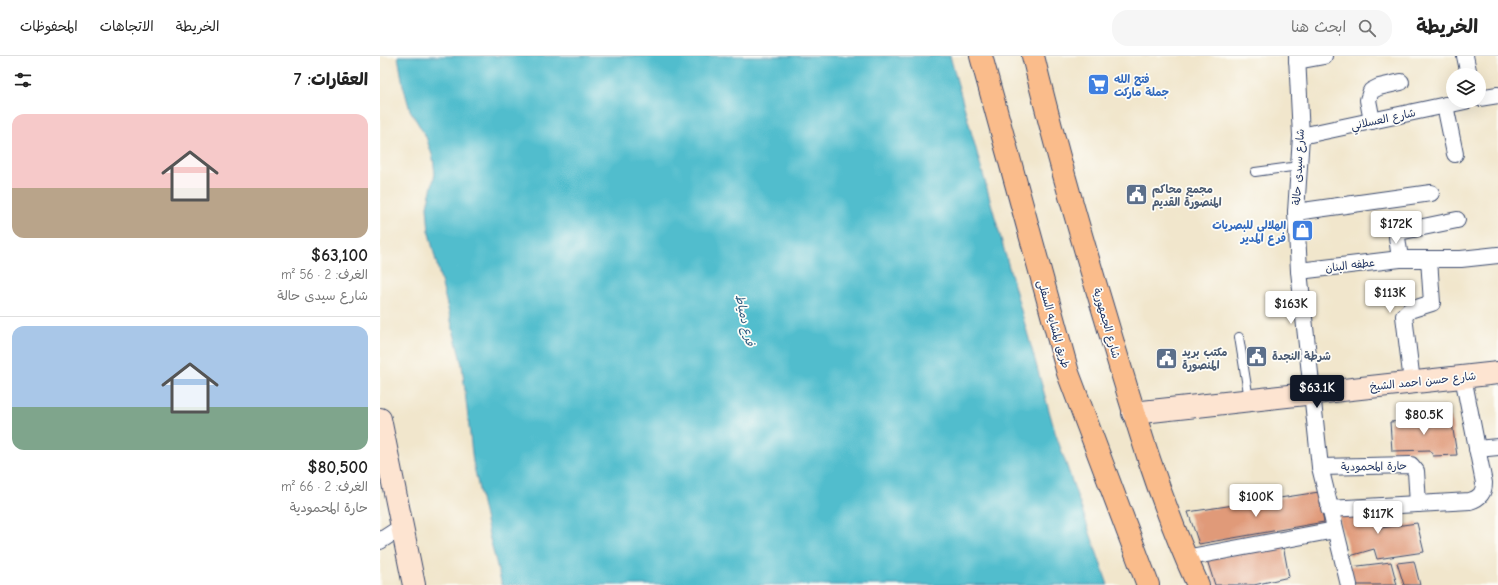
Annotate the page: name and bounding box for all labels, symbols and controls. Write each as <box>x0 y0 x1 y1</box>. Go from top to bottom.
search box <box>1112 10 1392 46</box>
text: الخريطة <box>1416 16 1478 38</box>
icon: search <box>1356 17 1378 39</box>
text: المحفوظات <box>20 18 78 35</box>
text: الاتجاهات <box>100 18 154 35</box>
text: الخريطة <box>176 18 219 35</box>
text: ابحث هنا <box>1291 18 1346 36</box>
map controls <box>1446 68 1486 108</box>
button: layers <box>1446 68 1486 108</box>
icon: filters <box>12 69 34 91</box>
text: العقارات: 7 <box>294 70 368 89</box>
supermarket icon: فتح الله جملة ماركت <box>1085 72 1111 98</box>
place label: فتح الله جملة ماركت <box>1114 73 1169 99</box>
street label: شارع العسلاني <box>1350 106 1417 137</box>
street label: شارع سيدى حالة <box>1290 128 1309 206</box>
icon: home <box>154 140 226 212</box>
public building icon: مجمع محاكم المنصورة القديم <box>1124 182 1150 208</box>
place label: مجمع محاكم المنصورة القديم <box>1152 183 1222 211</box>
pin: $172K <box>1368 211 1424 245</box>
text: $172K <box>1380 216 1412 231</box>
shop icon: الهلالي للبصريات فرع المدير <box>1289 218 1315 244</box>
place label: الهلالي للبصريات فرع المدير <box>1212 219 1286 246</box>
text: $63,100 <box>311 246 368 265</box>
street label: عطفه البنان <box>1325 256 1376 276</box>
text: الغرف: 2 · 56 m² <box>281 267 368 282</box>
street label: طريق المشايه السفلى <box>1034 279 1072 370</box>
pin: $113K <box>1362 280 1418 314</box>
text: $113K <box>1374 285 1406 300</box>
street label: شارع الجمهورية <box>1088 286 1123 360</box>
text: شارع سيدى حالة <box>277 288 368 303</box>
pin: $163K <box>1263 291 1319 325</box>
water label: فرع دمياط <box>731 293 757 348</box>
text: $163K <box>1274 296 1308 311</box>
public building icon: شرطة النجدة <box>1244 343 1270 369</box>
public building icon: مكتب بريد المنصورة <box>1153 345 1179 371</box>
place label: مكتب بريد المنصورة <box>1182 346 1227 373</box>
place label: شرطة النجدة <box>1272 350 1331 363</box>
icon: home <box>154 352 226 424</box>
street label: شارع حسن احمد الشيخ <box>1369 369 1477 396</box>
pin: $63.1K <box>1284 375 1350 409</box>
text: $63.1K <box>1299 380 1335 395</box>
pin: $80.5K <box>1391 402 1457 436</box>
text: $80.5K <box>1405 407 1443 422</box>
text: $80,500 <box>308 458 368 477</box>
street label: حارة المحمودية <box>1341 459 1407 475</box>
text: الغرف: 2 · 66 m² <box>281 479 368 494</box>
pin: $100K <box>1228 484 1284 518</box>
text: $100K <box>1238 489 1274 504</box>
text: حارة المحمودية <box>290 500 368 515</box>
pin: $117K <box>1350 501 1406 535</box>
text: $117K <box>1362 506 1394 521</box>

